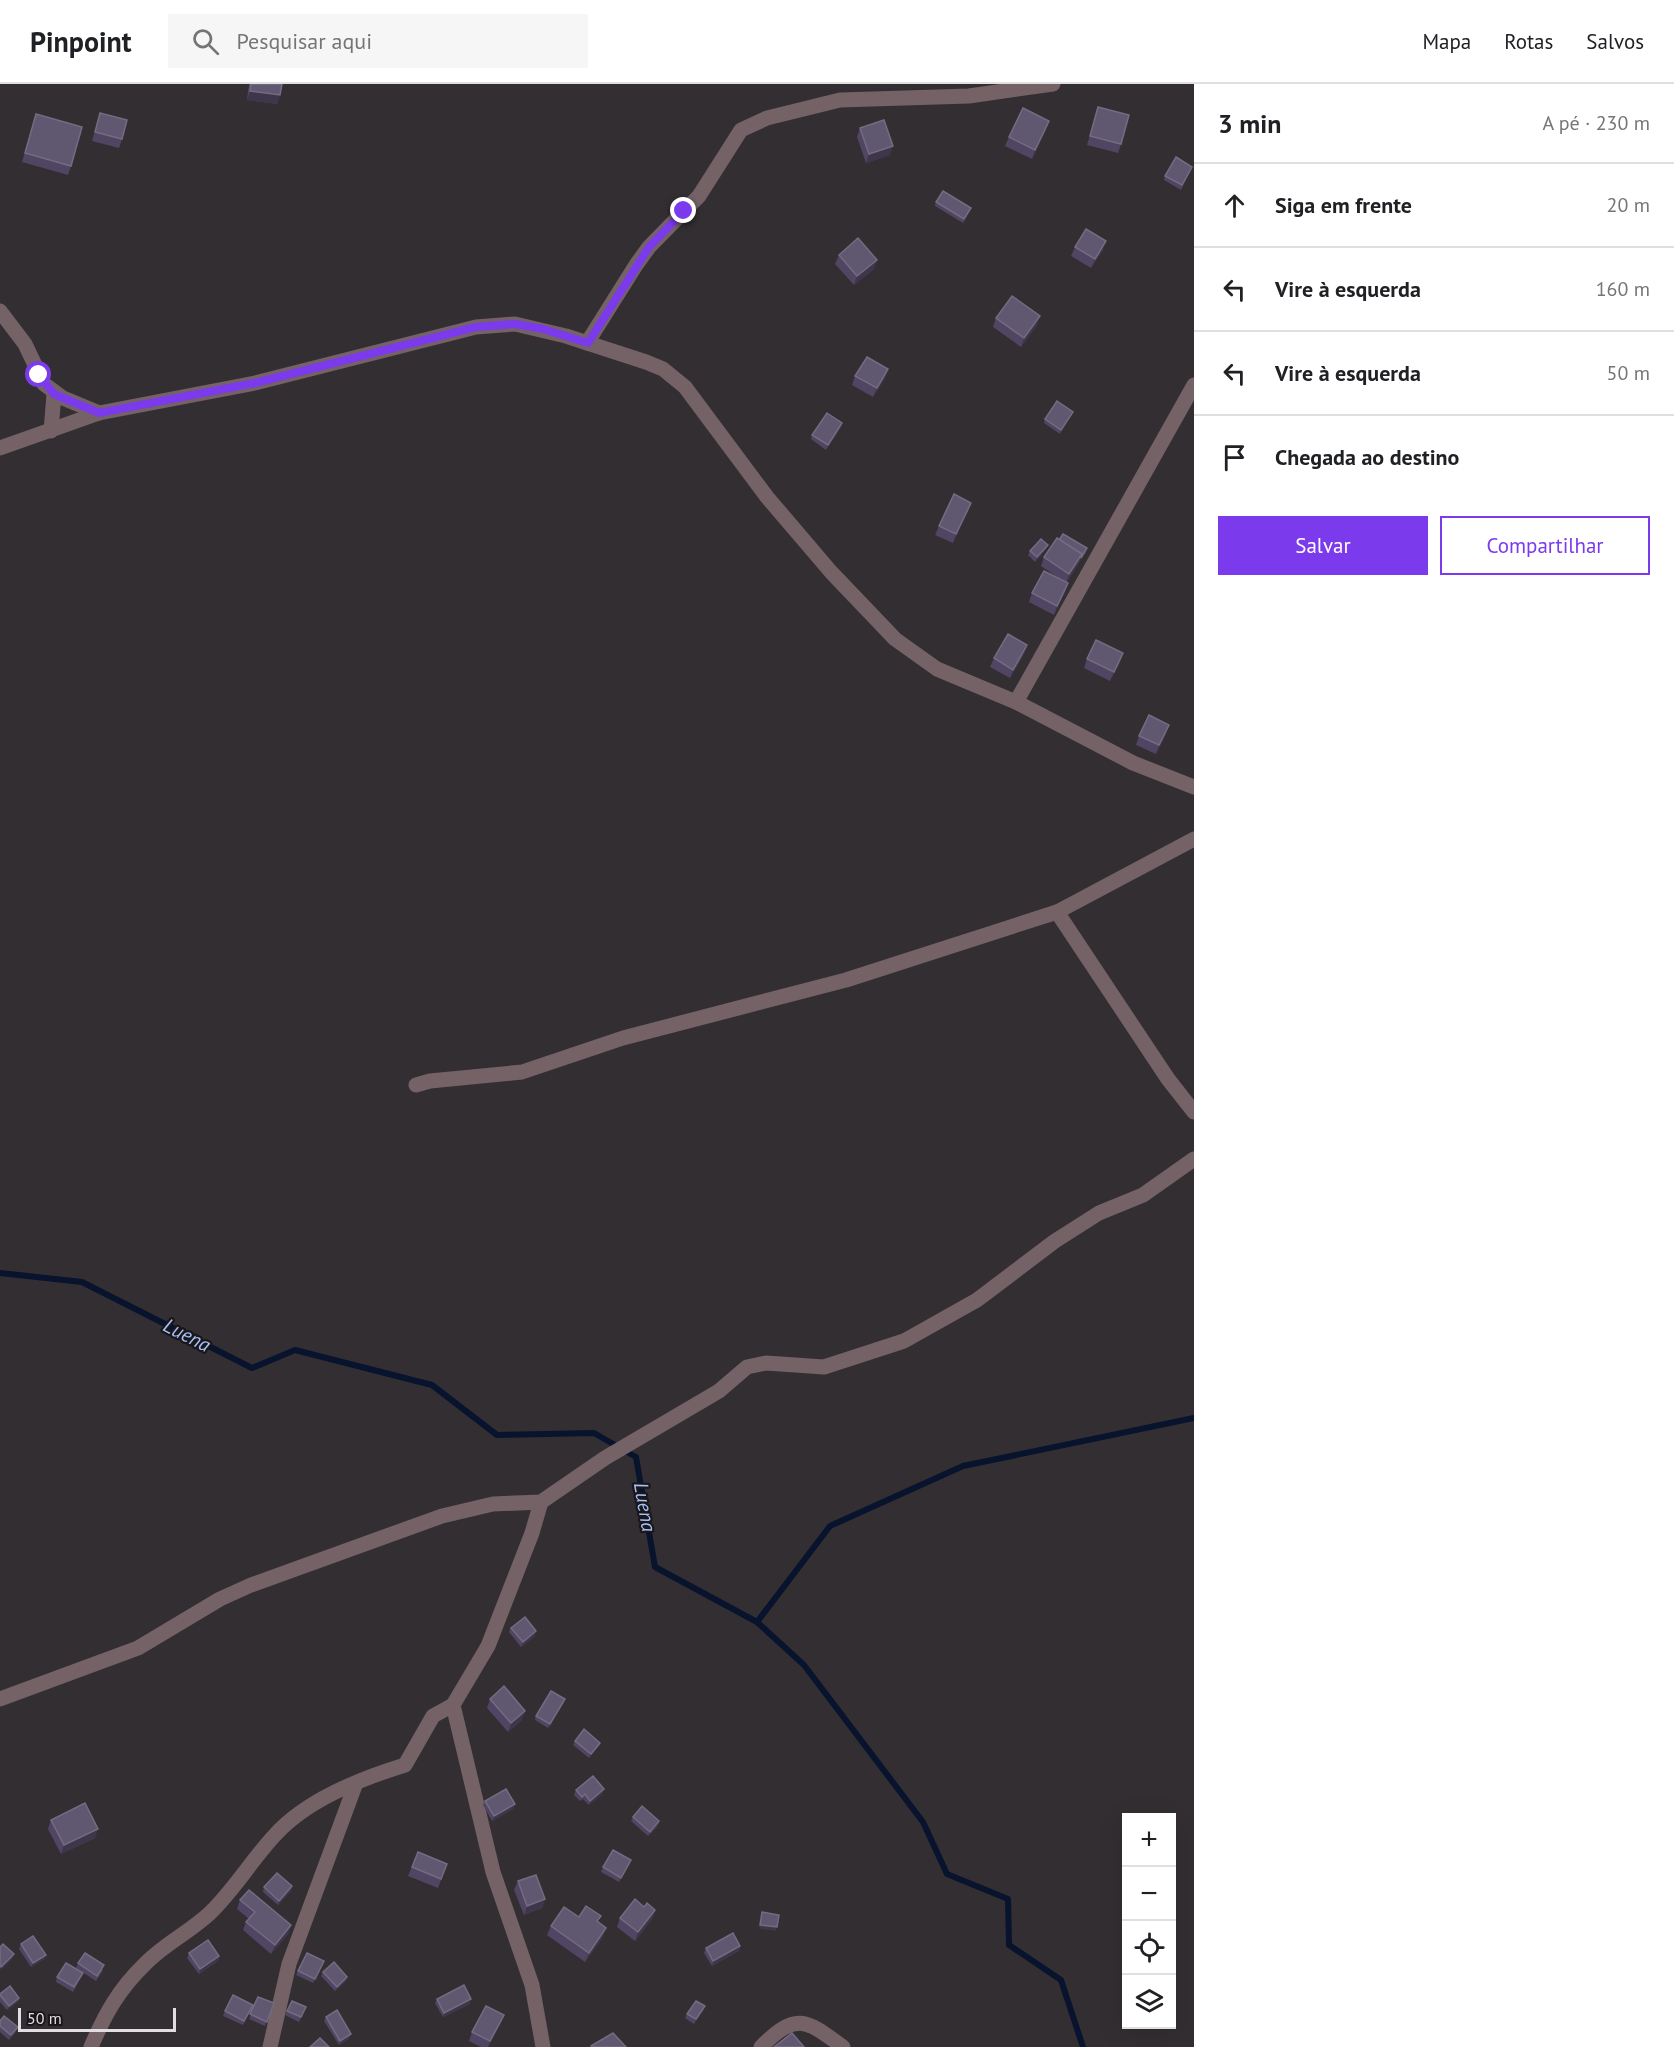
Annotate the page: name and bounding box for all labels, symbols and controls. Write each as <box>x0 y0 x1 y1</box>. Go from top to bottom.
search box <box>168 14 588 68</box>
text: Pinpoint <box>30 23 132 60</box>
icon: search <box>189 25 222 58</box>
text: Pesquisar aqui <box>237 27 372 55</box>
text: Mapa <box>1422 28 1471 55</box>
text: Rotas <box>1504 28 1553 55</box>
text: Salvos <box>1586 28 1644 55</box>
text: 3 min <box>1218 107 1281 140</box>
text: A pé · 230 m <box>1543 110 1650 136</box>
icon: ahead <box>1218 189 1251 222</box>
text: Siga em frente <box>1275 191 1412 219</box>
text: 20 m <box>1607 192 1650 218</box>
route end <box>670 197 696 223</box>
icon: left <box>1218 273 1251 306</box>
text: Vire à esquerda <box>1275 275 1421 303</box>
text: 160 m <box>1596 276 1650 302</box>
icon: left <box>1218 357 1251 390</box>
text: Vire à esquerda <box>1275 359 1421 387</box>
text: 50 m <box>1607 360 1650 386</box>
route start <box>25 361 51 387</box>
icon: arrive <box>1218 441 1251 474</box>
text: Chegada ao destino <box>1275 443 1459 471</box>
button: Salvar <box>1218 516 1428 575</box>
button: Compartilhar <box>1440 516 1650 575</box>
water label: Luena <box>159 1312 215 1358</box>
water label: Luena <box>628 1480 662 1534</box>
map controls <box>1122 1813 1176 2029</box>
button: + <box>1122 1813 1176 1867</box>
button: − <box>1122 1867 1176 1921</box>
button: locate <box>1122 1921 1176 1975</box>
button: layers <box>1122 1975 1176 2029</box>
scale bar <box>18 2005 176 2032</box>
text: 50 m <box>27 2008 62 2028</box>

